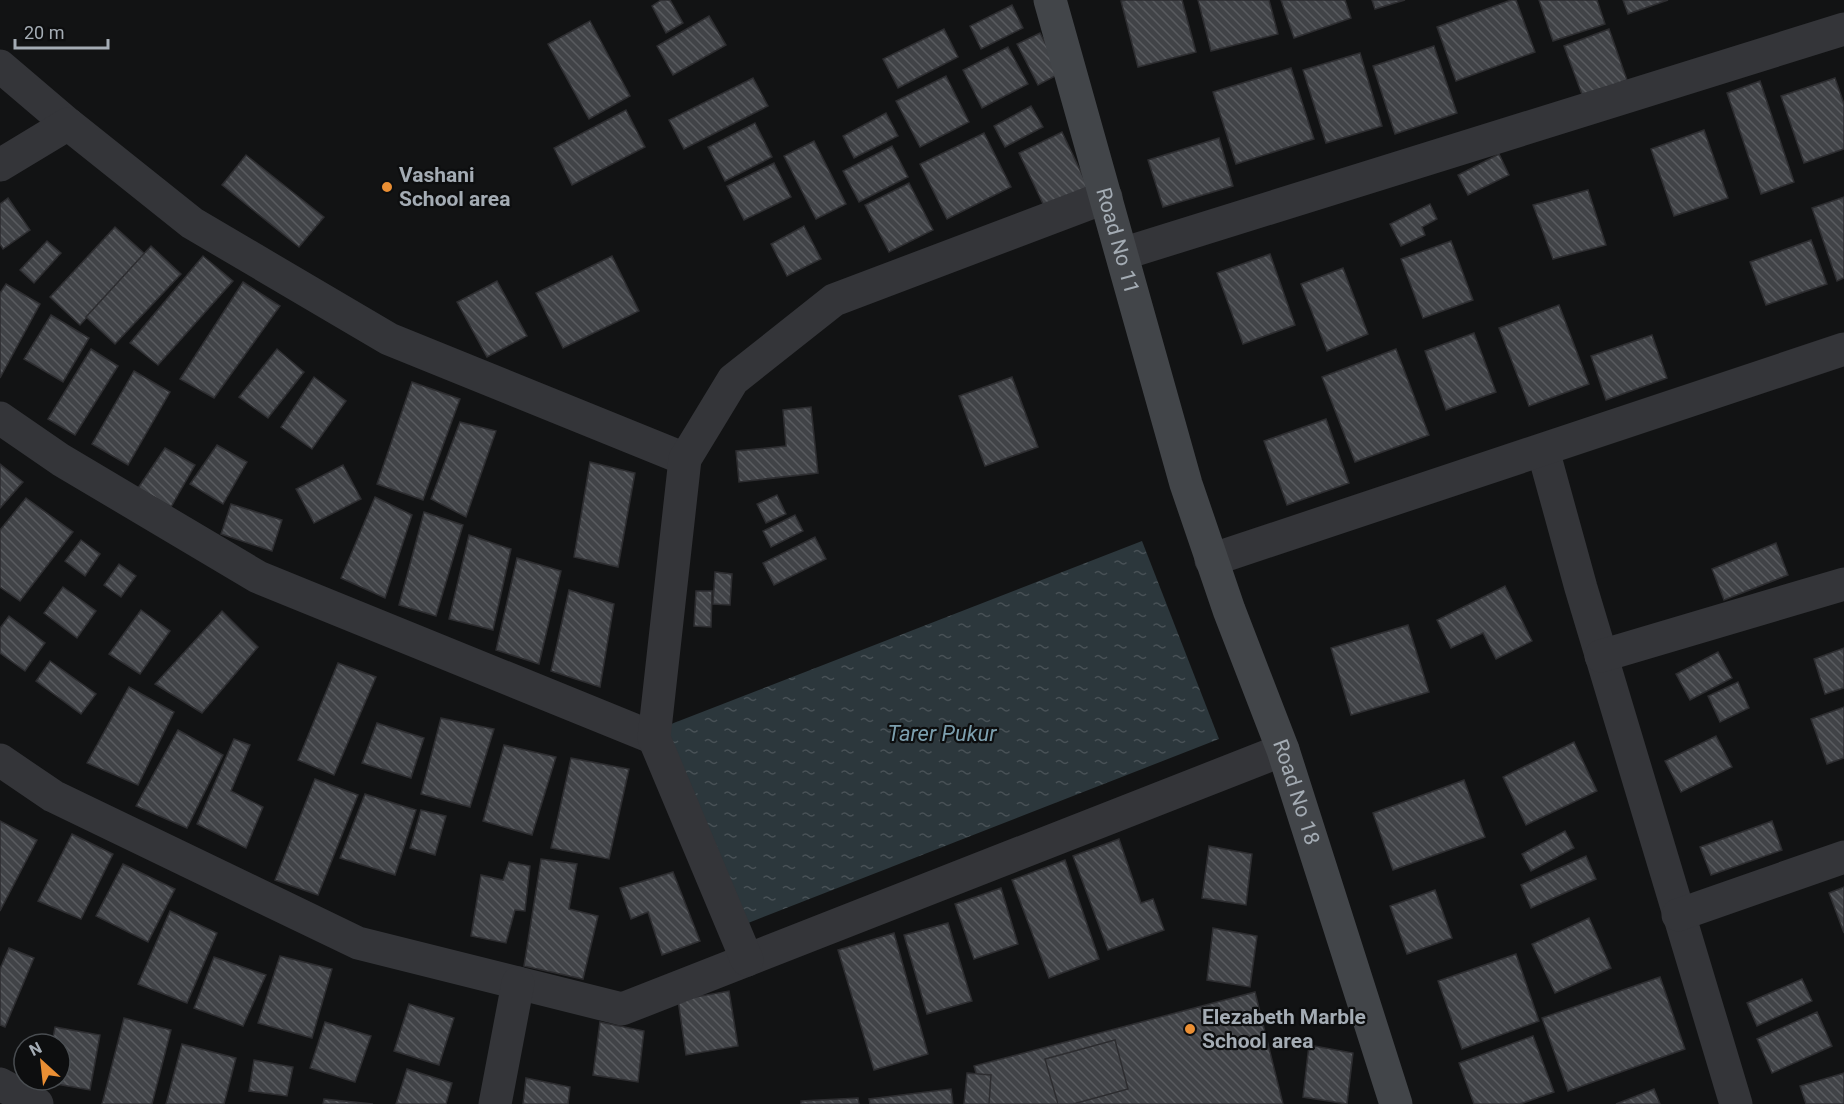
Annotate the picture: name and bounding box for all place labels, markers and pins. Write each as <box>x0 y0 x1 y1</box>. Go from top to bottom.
place label: Vashani School area <box>399 163 510 211</box>
marker: Vashani School area <box>380 180 394 194</box>
place label: Elezabeth Marble School area <box>1202 1005 1366 1053</box>
marker: Elezabeth Marble School area <box>1183 1022 1197 1036</box>

